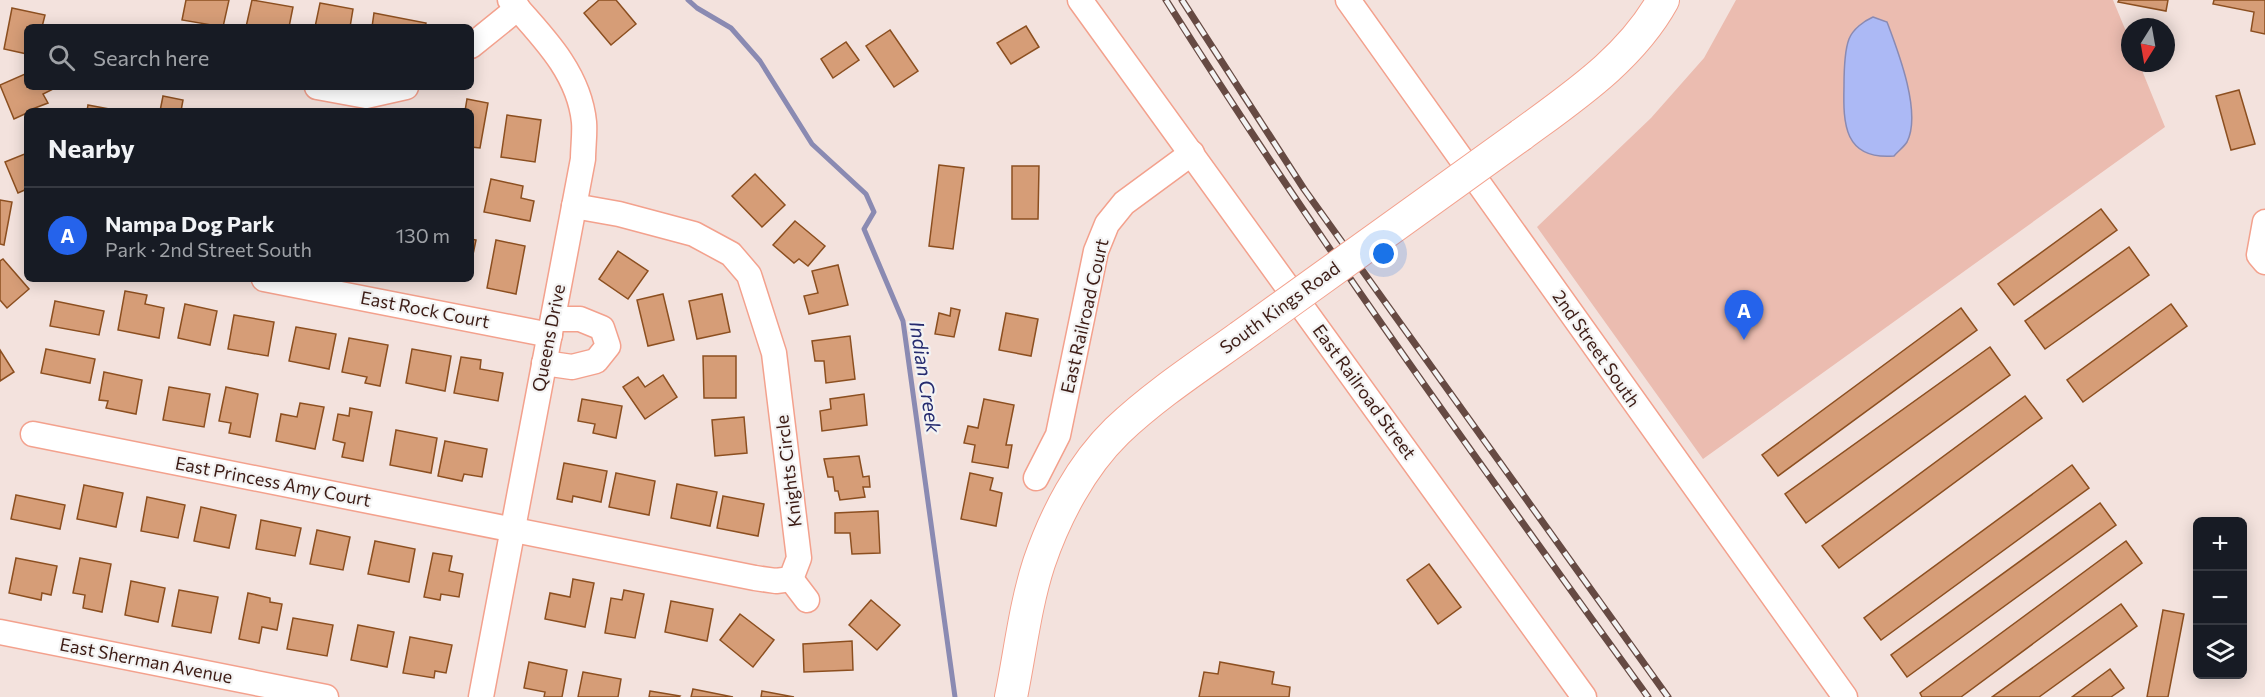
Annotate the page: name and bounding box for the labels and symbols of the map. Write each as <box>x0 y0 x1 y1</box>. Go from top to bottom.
north arrow <box>2121 18 2175 72</box>
street label: East Railroad Court <box>1056 236 1113 395</box>
your location <box>1369 239 1398 268</box>
street label: South Kings Road <box>1215 256 1344 358</box>
street label: Queens Drive <box>527 282 569 393</box>
street label: East Rock Court <box>359 286 492 332</box>
street label: 2nd Street South <box>1548 286 1645 411</box>
pin: A <box>1724 290 1764 340</box>
water label: Indian Creek <box>905 319 947 436</box>
street label: East Railroad Street <box>1308 320 1421 463</box>
street label: Knights Circle <box>770 414 806 529</box>
street label: East Princess Amy Court <box>173 451 373 511</box>
street label: East Sherman Avenue <box>58 632 234 688</box>

